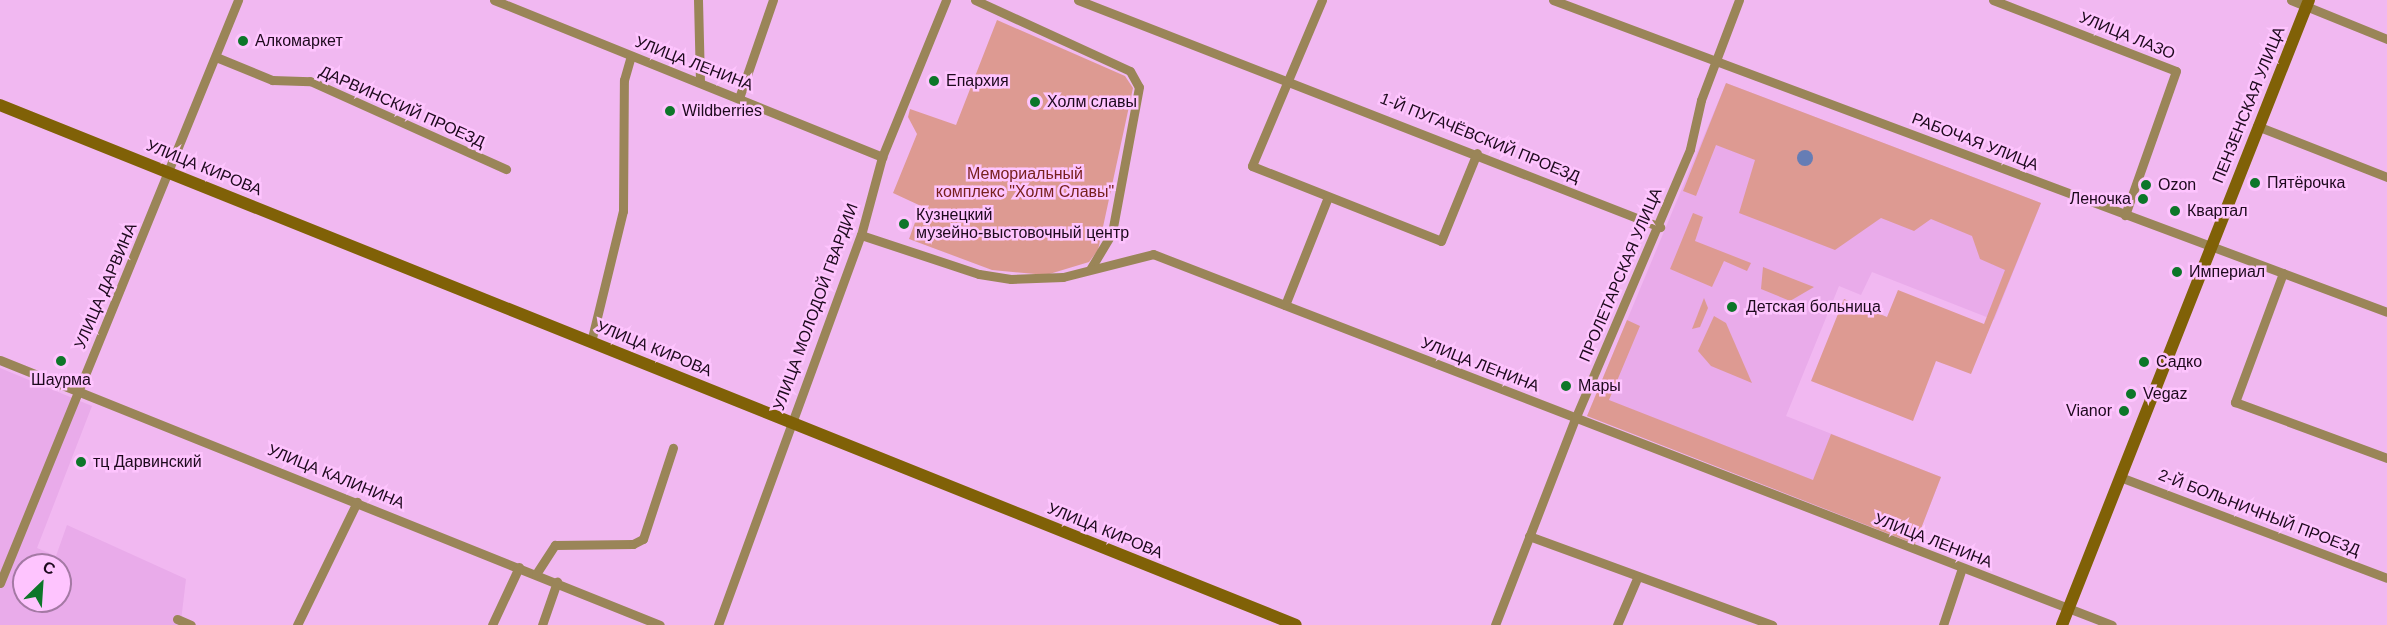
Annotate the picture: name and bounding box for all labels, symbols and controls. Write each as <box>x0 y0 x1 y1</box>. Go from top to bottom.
street label: УЛИЦА ЛАЗО <box>2076 8 2178 64</box>
street label: ПЕНЗЕНСКАЯ УЛИЦА <box>2209 24 2289 186</box>
place label: Алкомаркет <box>255 31 343 51</box>
street label: УЛИЦА ЛЕНИНА <box>632 33 756 95</box>
marker: Алкомаркет <box>236 34 250 48</box>
street label: ДАРВИНСКИЙ ПРОЕЗД <box>316 62 488 152</box>
place label: Епархия <box>946 71 1009 91</box>
marker: Епархия <box>927 74 941 88</box>
street label: 1-Й ПУГАЧЁВСКИЙ ПРОЕЗД <box>1377 89 1583 187</box>
place label: Холм славы <box>1047 92 1137 112</box>
marker: Холм славы <box>1028 95 1042 109</box>
place label: Wildberries <box>682 101 762 121</box>
marker: Wildberries <box>663 104 677 118</box>
street label: РАБОЧАЯ УЛИЦА <box>1909 109 2041 175</box>
street label: УЛИЦА КИРОВА <box>143 136 265 200</box>
park label: Мемориальный комплекс "Холм Славы" <box>936 164 1114 202</box>
place label: Пятёрочка <box>2267 173 2345 193</box>
place label: Ozon <box>2158 175 2196 195</box>
marker: Пятёрочка <box>2248 176 2262 190</box>
marker: Ozon <box>2139 178 2153 192</box>
street label: ПРОЛЕТАРСКАЯ УЛИЦА <box>1576 185 1666 365</box>
place label: Леночка <box>2070 189 2131 209</box>
marker: Леночка <box>2136 192 2150 206</box>
street label: УЛИЦА МОЛОДОЙ ГВАРДИИ <box>770 201 862 413</box>
place label: Квартал <box>2187 201 2247 221</box>
marker: Квартал <box>2168 204 2182 218</box>
place label: Кузнецкий музейно-выстовочный центр <box>916 205 1129 243</box>
marker: Кузнецкий музейно-выстовочный центр <box>897 217 911 231</box>
street label: УЛИЦА ДАРВИНА <box>71 220 141 352</box>
place label: Империал <box>2189 262 2265 282</box>
marker: Империал <box>2170 265 2184 279</box>
place label: Детская больница <box>1746 297 1881 317</box>
marker: Детская больница <box>1723 298 1741 316</box>
street label: УЛИЦА КИРОВА <box>593 317 715 381</box>
street label: УЛИЦА ЛЕНИНА <box>1418 334 1542 396</box>
place label: Садко <box>2156 352 2202 372</box>
marker: Шаурма <box>54 354 68 368</box>
marker: Садко <box>2137 355 2151 369</box>
place label: Шаурма <box>31 370 91 390</box>
place label: Мары <box>1578 376 1621 396</box>
marker: Мары <box>1559 379 1573 393</box>
place label: Vegaz <box>2143 384 2187 404</box>
marker: Vegaz <box>2124 387 2138 401</box>
place label: Vianor <box>2066 401 2112 421</box>
marker: Vianor <box>2117 404 2131 418</box>
street label: УЛИЦА КАЛИНИНА <box>265 441 407 513</box>
place label: тц Дарвинский <box>93 452 202 472</box>
marker: тц Дарвинский <box>74 455 88 469</box>
street label: 2-Й БОЛЬНИЧНЫЙ ПРОЕЗД <box>2156 466 2362 560</box>
street label: УЛИЦА КИРОВА <box>1044 499 1166 563</box>
street label: УЛИЦА ЛЕНИНА <box>1871 510 1995 572</box>
north arrow <box>12 553 72 613</box>
text: С <box>40 558 58 578</box>

